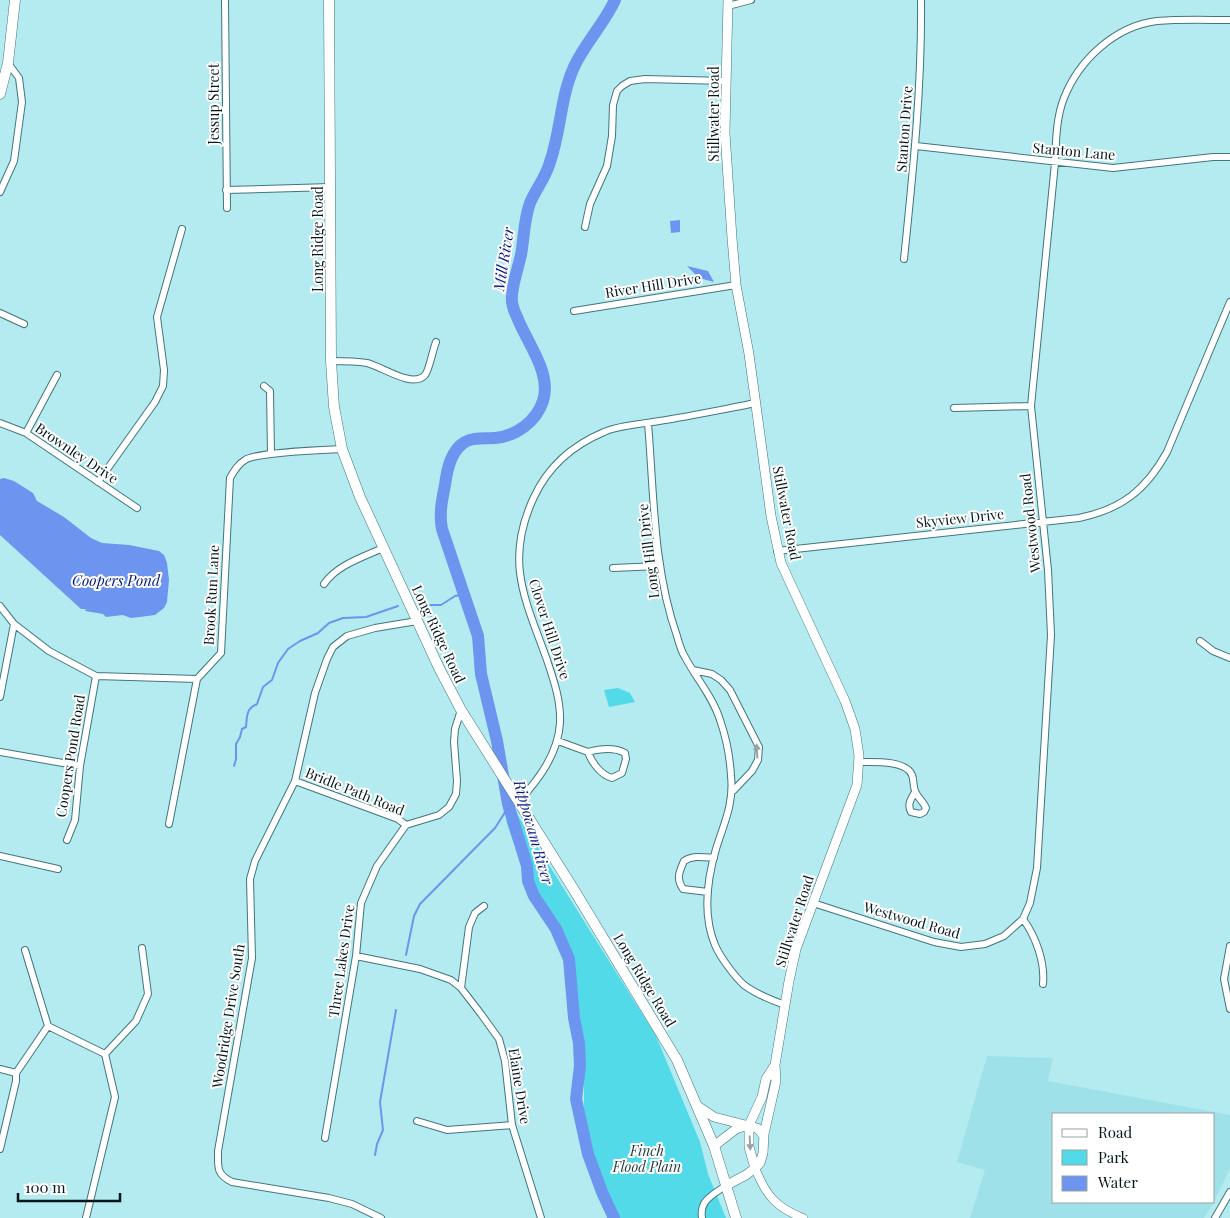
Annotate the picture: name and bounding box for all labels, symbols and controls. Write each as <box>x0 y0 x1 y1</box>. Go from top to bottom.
street label: Jessup Street <box>204 62 223 146</box>
street label: Stillwater Road <box>704 66 723 162</box>
street label: Stanton Drive <box>892 85 916 173</box>
street label: Stanton Lane <box>1032 138 1116 164</box>
street label: Long Ridge Road <box>308 186 327 292</box>
water label: Mill River <box>488 225 518 293</box>
street label: River Hill Drive <box>604 268 702 302</box>
street label: Brownley Drive <box>32 418 122 488</box>
street label: Stillwater Road <box>769 464 805 562</box>
street label: Westwood Road <box>1015 473 1045 574</box>
street label: Long Hill Drive <box>633 502 663 600</box>
street label: Skyview Drive <box>915 504 1005 532</box>
street label: Brook Run Lane <box>199 544 223 646</box>
water label: Coopers Pond <box>72 570 161 590</box>
street label: Clover Hill Drive <box>525 576 575 682</box>
street label: Long Ridge Road <box>408 582 470 686</box>
street label: Coopers Pond Road <box>51 693 89 819</box>
one-way arrow <box>753 743 761 759</box>
street label: Bridle Path Road <box>303 762 407 820</box>
water label: Rippowam River <box>509 777 559 887</box>
street label: Stillwater Road <box>770 873 818 969</box>
street label: Westwood Road <box>861 897 962 943</box>
street label: Three Lakes Drive <box>324 903 358 1019</box>
street label: Long Ridge Road <box>610 930 680 1030</box>
street label: Woodridge Drive South <box>207 942 249 1090</box>
street label: Elaine Drive <box>505 1047 535 1125</box>
legend <box>1052 1113 1215 1203</box>
text: Road <box>1098 1122 1132 1142</box>
one-way arrow <box>746 1135 754 1151</box>
park label: Finch Flood Plain <box>612 1141 681 1176</box>
text: Park <box>1098 1147 1130 1167</box>
scale bar <box>18 1170 120 1202</box>
text: Water <box>1097 1172 1138 1192</box>
text: 100 m <box>25 1177 66 1197</box>

